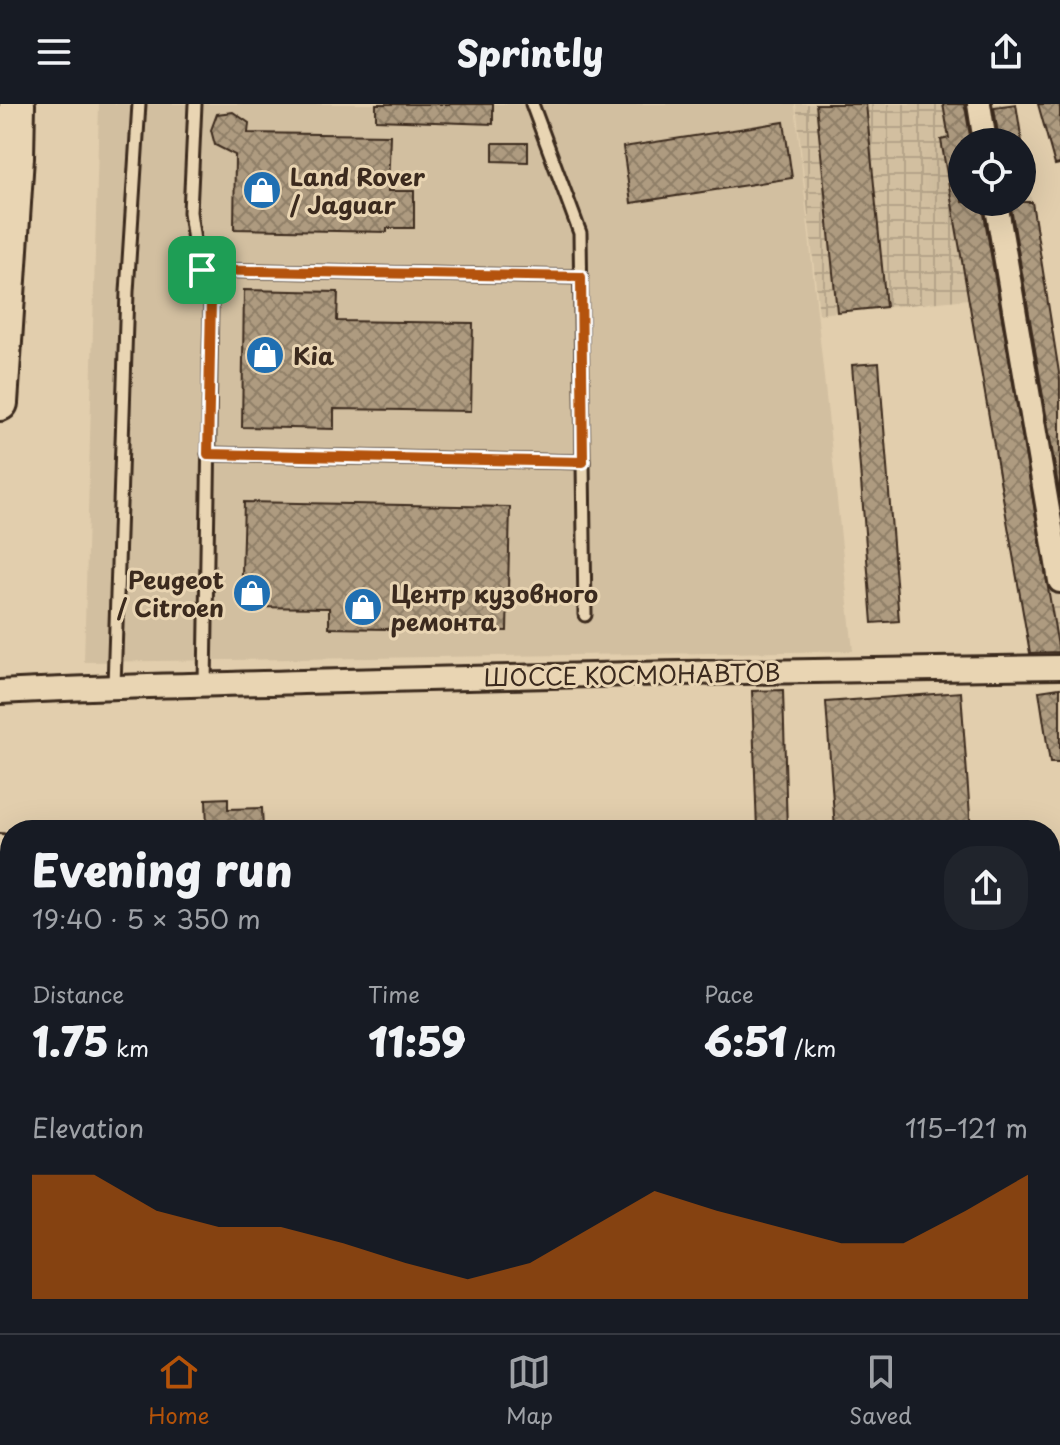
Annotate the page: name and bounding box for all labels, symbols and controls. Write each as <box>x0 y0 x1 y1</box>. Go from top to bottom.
text: Sprintly <box>457 25 603 79</box>
icon: menu <box>32 30 76 74</box>
icon: share <box>984 30 1028 74</box>
map controls <box>948 128 1036 216</box>
button: locate <box>948 128 1036 216</box>
place label: Land Rover / Jaguar <box>289 158 426 222</box>
shop icon: Land Rover / Jaguar <box>241 169 283 211</box>
pin <box>168 236 236 304</box>
icon: arrive <box>180 248 224 292</box>
shop icon: Kia <box>244 334 286 376</box>
place label: Kia <box>293 337 335 373</box>
place label: Peugeot / Citroen <box>116 561 224 625</box>
shop icon: Peugeot / Citroen <box>231 572 273 614</box>
place label: Центр кузовного ремонта <box>391 575 598 639</box>
shop icon: Центр кузовного ремонта <box>342 586 384 628</box>
street label: ШОССЕ КОСМОНАВТОВ <box>483 653 781 695</box>
text: Evening run <box>32 836 293 902</box>
button: share <box>944 846 1028 930</box>
text: 19:40 · 5 × 350 m <box>32 899 261 938</box>
text: Distance <box>32 977 124 1010</box>
text: Time <box>368 977 420 1010</box>
text: Pace <box>704 977 754 1010</box>
text: 1.75 <box>32 1010 109 1071</box>
text: 11:59 <box>368 1010 466 1071</box>
text: 6:51 <box>704 1010 787 1071</box>
text: km <box>109 1031 149 1064</box>
text: /km <box>787 1031 836 1064</box>
text: Elevation <box>32 1108 144 1147</box>
text: 115–121 m <box>905 1108 1028 1147</box>
tab: Home <box>148 1350 209 1431</box>
tab: Map <box>506 1350 553 1431</box>
tab: Saved <box>849 1350 912 1431</box>

